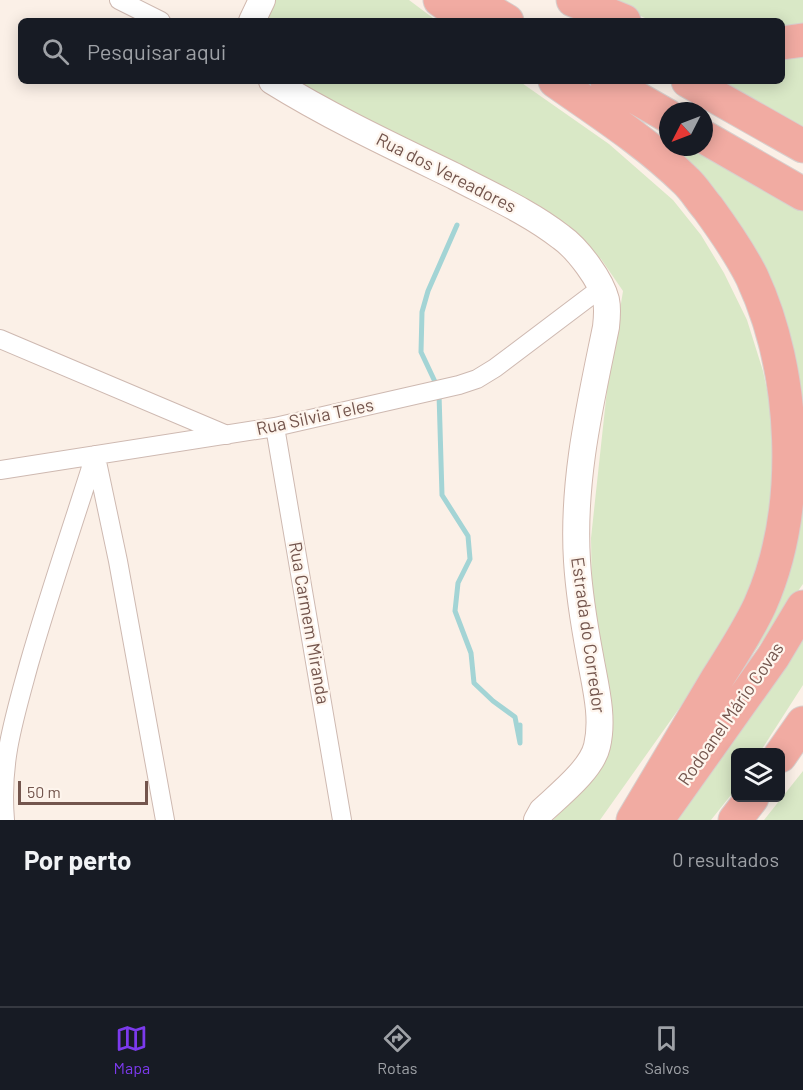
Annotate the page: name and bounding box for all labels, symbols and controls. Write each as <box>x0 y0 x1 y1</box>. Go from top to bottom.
search box <box>18 18 785 84</box>
icon: search <box>39 35 72 68</box>
text: Pesquisar aqui <box>87 38 226 64</box>
north arrow <box>659 102 713 156</box>
street label: Rua dos Vereadores <box>373 127 520 217</box>
street label: Rua Silvia Teles <box>254 393 376 439</box>
street label: Rua Carmem Miranda <box>285 540 335 706</box>
street label: Estrada do Corredor <box>567 556 611 715</box>
street label: Rodoanel Mário Covas <box>673 638 788 789</box>
map controls <box>731 748 785 802</box>
button: layers <box>731 748 785 802</box>
scale bar <box>18 778 148 806</box>
text: 50 m <box>27 782 61 801</box>
text: Por perto <box>24 844 132 875</box>
text: 0 resultados <box>672 847 779 871</box>
tab: Mapa <box>114 1022 150 1077</box>
tab: Rotas <box>377 1022 417 1077</box>
tab: Salvos <box>645 1022 689 1077</box>

